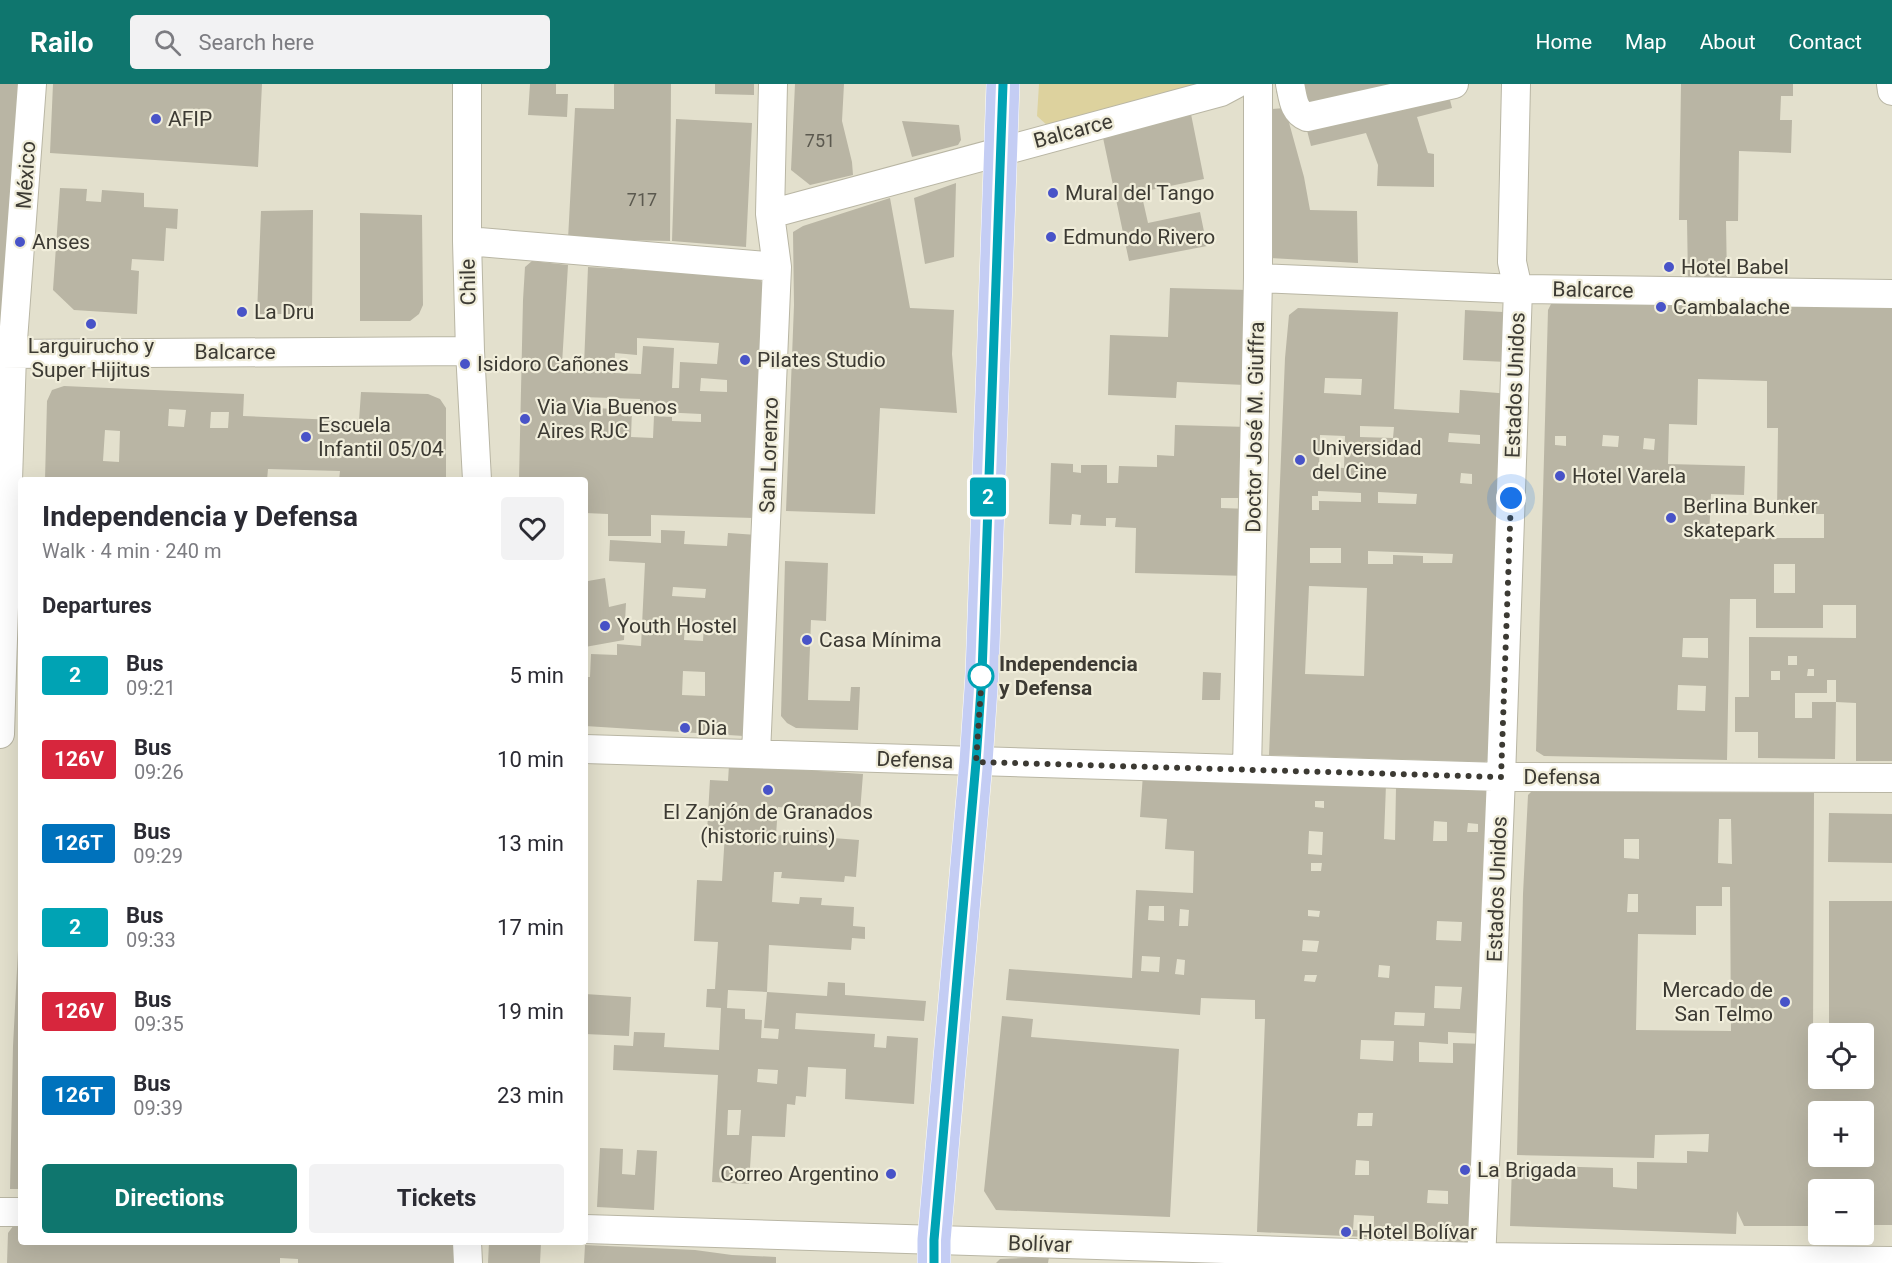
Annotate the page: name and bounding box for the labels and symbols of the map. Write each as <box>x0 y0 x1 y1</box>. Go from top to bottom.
place label: AFIP <box>168 107 212 131</box>
street label: Balcarce <box>1031 109 1115 153</box>
marker: AFIP <box>149 112 163 126</box>
house number: 751 <box>805 130 835 151</box>
street label: México <box>12 140 40 210</box>
place label: Mural del Tango <box>1065 181 1214 205</box>
marker: Mural del Tango <box>1046 186 1060 200</box>
house number: 717 <box>627 189 657 210</box>
place label: Edmundo Rivero <box>1063 225 1215 249</box>
place label: Anses <box>32 230 90 254</box>
marker: Edmundo Rivero <box>1044 230 1058 244</box>
marker: Anses <box>13 235 27 249</box>
place label: Hotel Babel <box>1681 255 1789 279</box>
street label: Chile <box>456 258 480 306</box>
marker: Hotel Babel <box>1662 260 1676 274</box>
street label: Balcarce <box>1552 277 1634 303</box>
place label: Cambalache <box>1673 295 1790 319</box>
place label: La Dru <box>254 300 314 324</box>
marker: Cambalache <box>1654 300 1668 314</box>
marker: La Dru <box>235 305 249 319</box>
street label: Estados Unidos <box>1500 312 1530 458</box>
marker: Larguirucho y Super Hijitus <box>84 317 98 331</box>
street label: Doctor José M. Giuffra <box>1241 321 1269 533</box>
place label: Larguirucho y Super Hijitus <box>28 334 154 382</box>
street label: Balcarce <box>194 340 276 364</box>
place label: Pilates Studio <box>757 348 886 372</box>
place label: Isidoro Cañones <box>477 352 629 376</box>
marker: Pilates Studio <box>738 353 752 367</box>
marker: Isidoro Cañones <box>458 357 472 371</box>
place label: Via Via Buenos Aires RJC <box>537 395 677 443</box>
street label: San Lorenzo <box>755 397 783 513</box>
marker: Via Via Buenos Aires RJC <box>518 412 532 426</box>
place label: Escuela Infantil 05/04 <box>318 413 444 461</box>
marker: Escuela Infantil 05/04 <box>299 430 313 444</box>
place label: Universidad del Cine <box>1312 436 1422 484</box>
marker: Universidad del Cine <box>1293 453 1307 467</box>
place label: Hotel Varela <box>1572 464 1686 488</box>
marker: Hotel Varela <box>1553 469 1567 483</box>
line badge: 2 <box>968 478 1008 516</box>
your location <box>1496 483 1526 513</box>
place label: Berlina Bunker skatepark <box>1683 494 1818 542</box>
marker: Berlina Bunker skatepark <box>1664 511 1678 525</box>
place label: Youth Hostel <box>617 614 737 638</box>
marker: Youth Hostel <box>598 619 612 633</box>
place label: Casa Mínima <box>819 628 942 652</box>
marker: Casa Mínima <box>800 633 814 647</box>
place label: Independencia y Defensa <box>999 652 1138 700</box>
marker: Independencia y Defensa <box>968 663 994 689</box>
place label: Dia <box>697 716 727 740</box>
marker: Dia <box>678 721 692 735</box>
street label: Defensa <box>876 747 954 773</box>
street label: Defensa <box>1524 765 1600 789</box>
marker: El Zanjón de Granados (historic ruins) <box>761 783 775 797</box>
place label: El Zanjón de Granados (historic ruins) <box>663 800 873 848</box>
street label: Estados Unidos <box>1482 816 1512 962</box>
place label: Mercado de San Telmo <box>1662 978 1773 1026</box>
marker: Mercado de San Telmo <box>1778 995 1792 1009</box>
place label: La Brigada <box>1477 1158 1577 1182</box>
place label: Correo Argentino <box>720 1162 879 1186</box>
marker: La Brigada <box>1458 1163 1472 1177</box>
marker: Correo Argentino <box>884 1167 898 1181</box>
place label: Hotel Bolívar <box>1358 1220 1477 1244</box>
marker: Hotel Bolívar <box>1339 1225 1353 1239</box>
street label: Bolívar <box>1008 1231 1072 1257</box>

